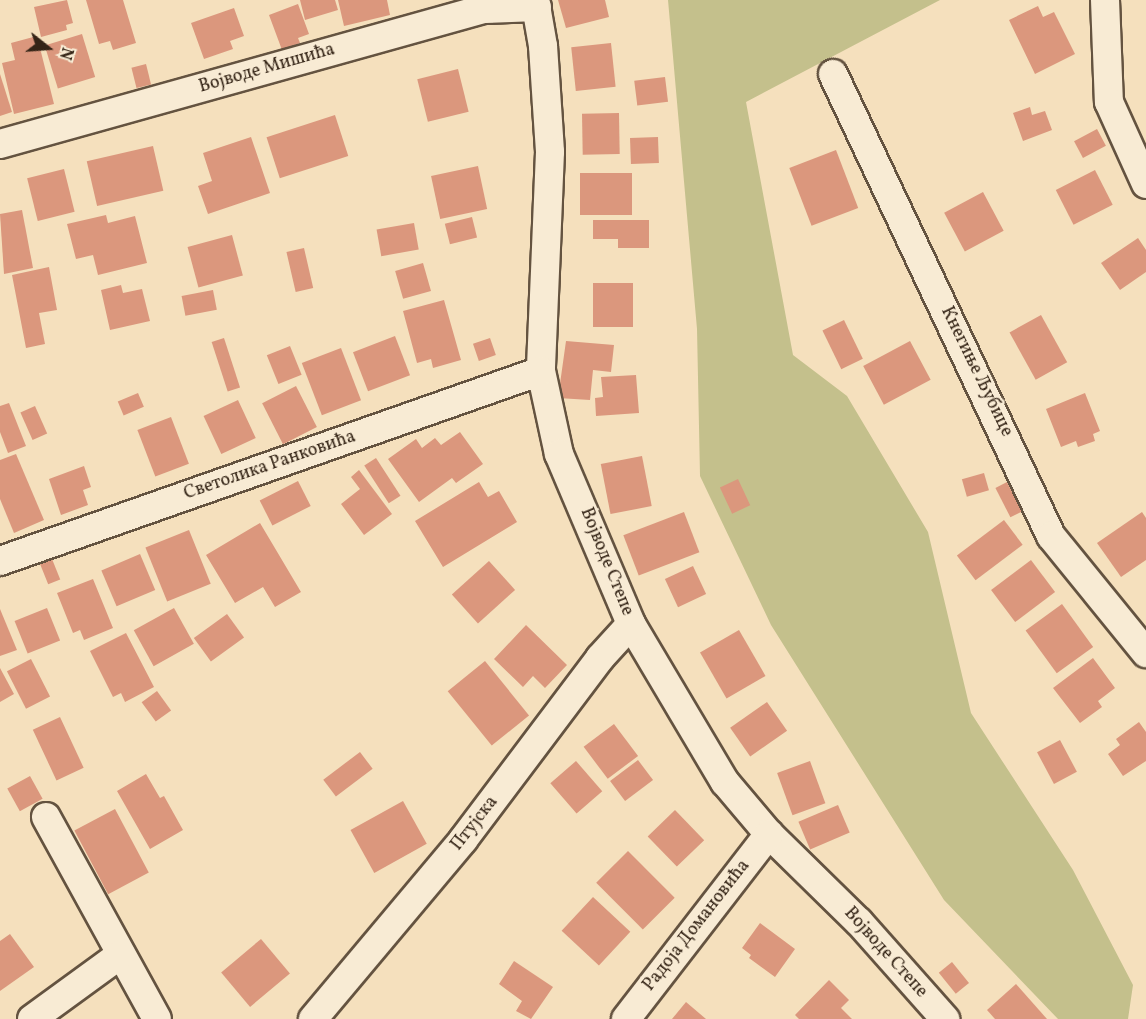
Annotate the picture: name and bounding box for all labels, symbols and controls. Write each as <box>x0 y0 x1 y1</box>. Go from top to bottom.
north arrow <box>18 18 78 78</box>
street label: Војводе Мишића <box>197 39 337 99</box>
text: N <box>53 44 77 62</box>
street label: Кнегиње Љубице <box>935 303 1017 441</box>
street label: Светолика Ранковића <box>181 426 359 506</box>
street label: Војводе Степе <box>575 505 637 619</box>
street label: Птујска <box>447 792 503 856</box>
street label: Радоја Домановића <box>639 856 755 996</box>
street label: Војводе Степе <box>839 903 931 1003</box>

